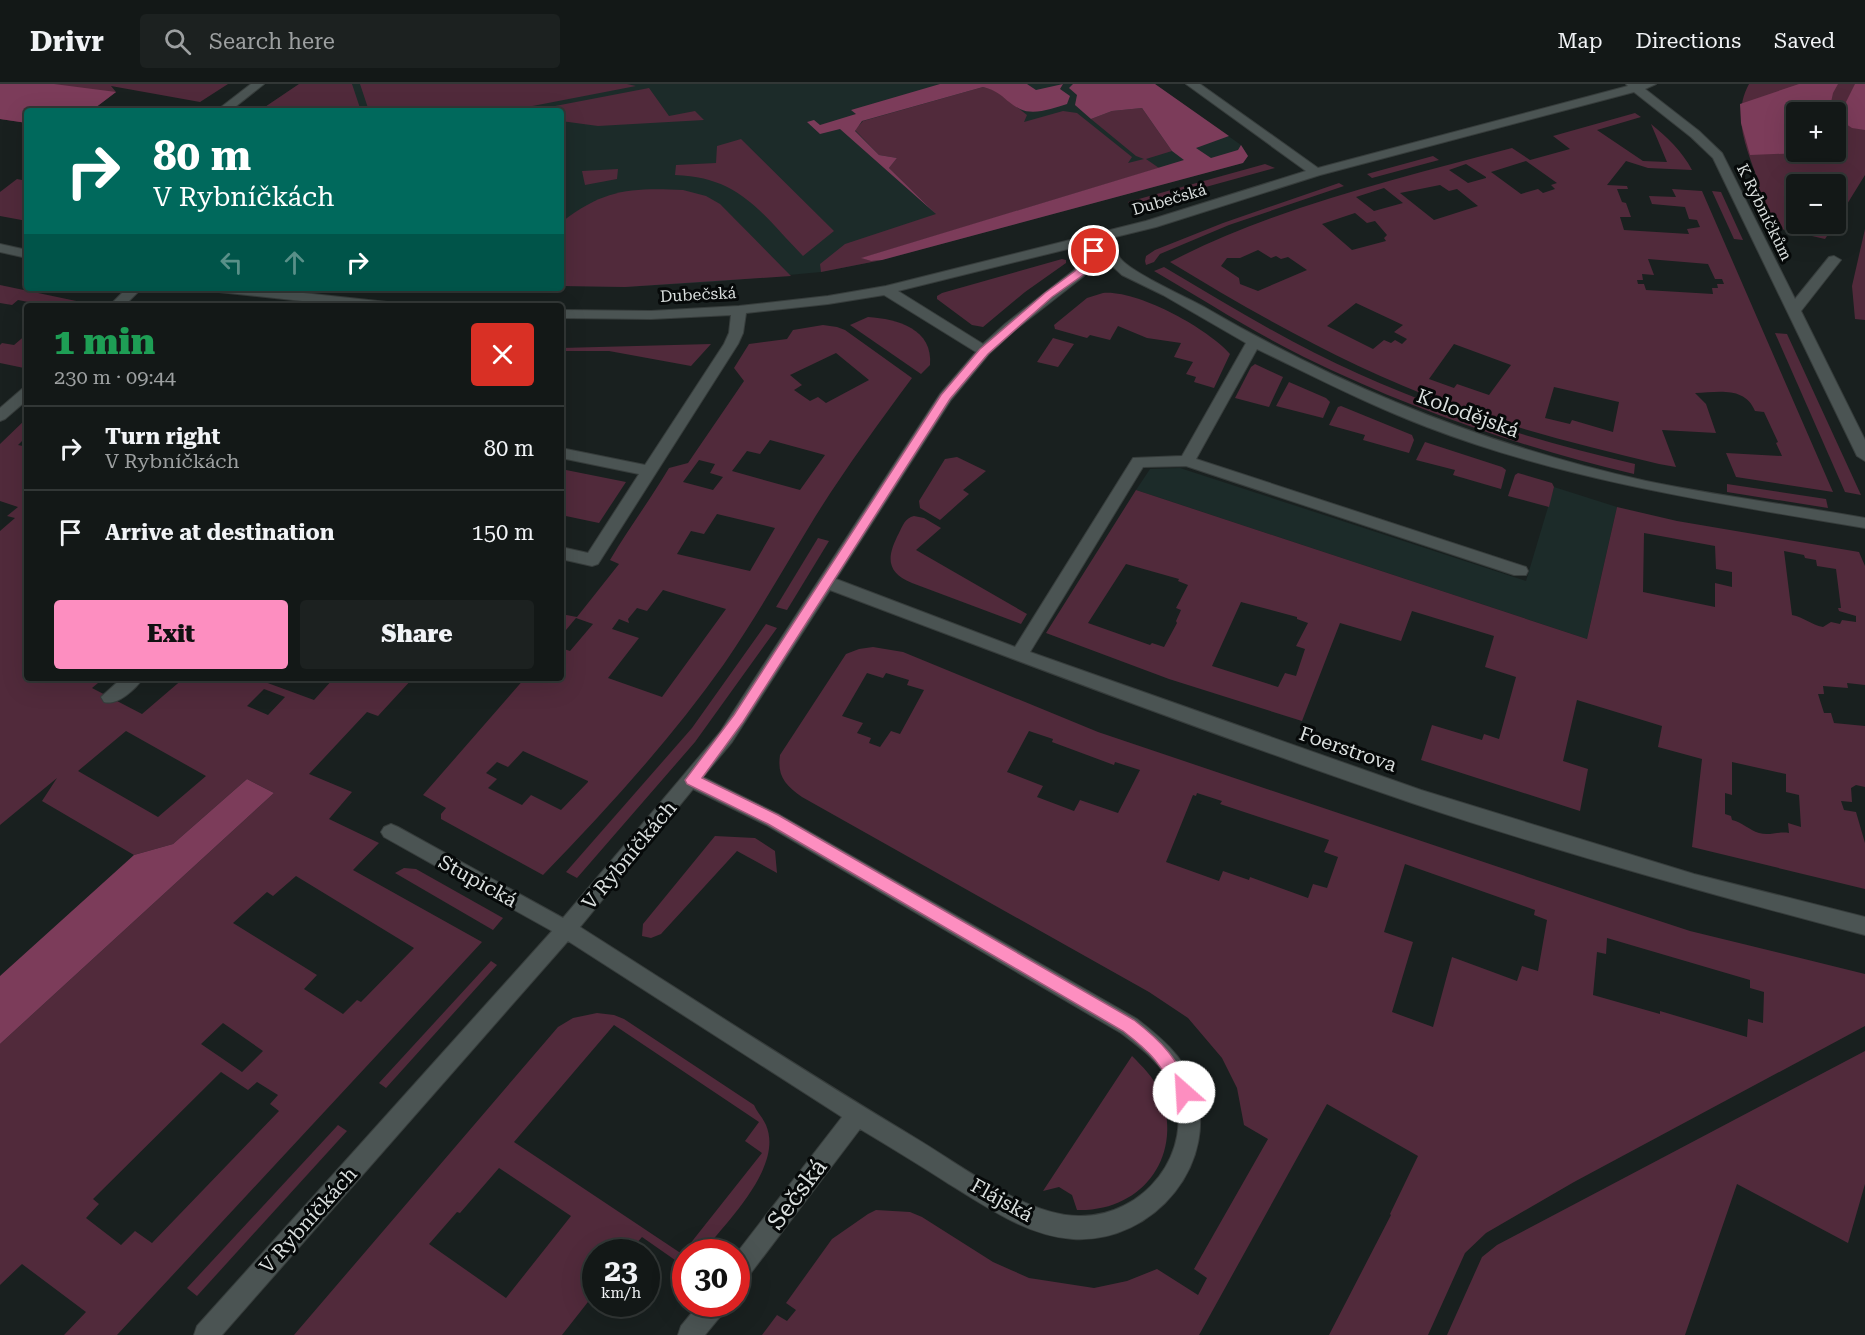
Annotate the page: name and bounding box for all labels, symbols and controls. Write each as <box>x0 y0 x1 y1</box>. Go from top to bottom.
search box <box>140 14 560 68</box>
text: Drivr <box>30 25 104 58</box>
icon: search <box>161 25 194 58</box>
text: Search here <box>209 29 335 54</box>
text: Map <box>1558 29 1602 53</box>
text: Directions <box>1635 29 1741 53</box>
text: Saved <box>1774 29 1835 53</box>
map controls <box>1786 102 1846 234</box>
button: + <box>1786 102 1846 162</box>
text: 80 m <box>153 131 251 180</box>
icon: right <box>54 132 132 210</box>
street label: K Rybníčkům <box>1733 161 1796 264</box>
button: − <box>1786 174 1846 234</box>
street label: Dubečská <box>1130 180 1209 219</box>
text: V Rybníčkách <box>153 181 335 213</box>
pin <box>1068 225 1119 276</box>
icon: arrive <box>1077 234 1110 267</box>
icon: left <box>215 246 248 279</box>
icon: ahead <box>278 246 311 279</box>
icon: right <box>341 246 374 279</box>
street label: Dubečská <box>659 283 737 306</box>
text: 1 min <box>54 321 155 363</box>
button: close <box>471 323 534 386</box>
text: 230 m · 09:44 <box>54 365 176 389</box>
street label: Kolodějská <box>1414 383 1523 443</box>
text: Turn right <box>105 424 220 449</box>
icon: right <box>54 432 87 465</box>
text: 80 m <box>484 436 534 461</box>
text: V Rybníčkách <box>105 449 239 473</box>
icon: arrive <box>54 516 87 549</box>
text: Arrive at destination <box>105 520 334 545</box>
text: 150 m <box>471 520 534 545</box>
button: Exit <box>54 600 288 669</box>
button: Share <box>300 600 534 669</box>
street label: Foerstrova <box>1296 721 1400 777</box>
street label: V Rybníčkách <box>577 796 681 914</box>
street label: Stupická <box>435 850 521 912</box>
position arrow <box>1152 1060 1216 1124</box>
street label: Sečská <box>761 1153 833 1235</box>
street label: V Rybníčkách <box>254 1162 362 1278</box>
street label: Flájská <box>967 1173 1037 1227</box>
speed limit sign: 30 <box>672 1239 750 1317</box>
text: 23 <box>604 1253 638 1288</box>
text: km/h <box>601 1284 641 1302</box>

